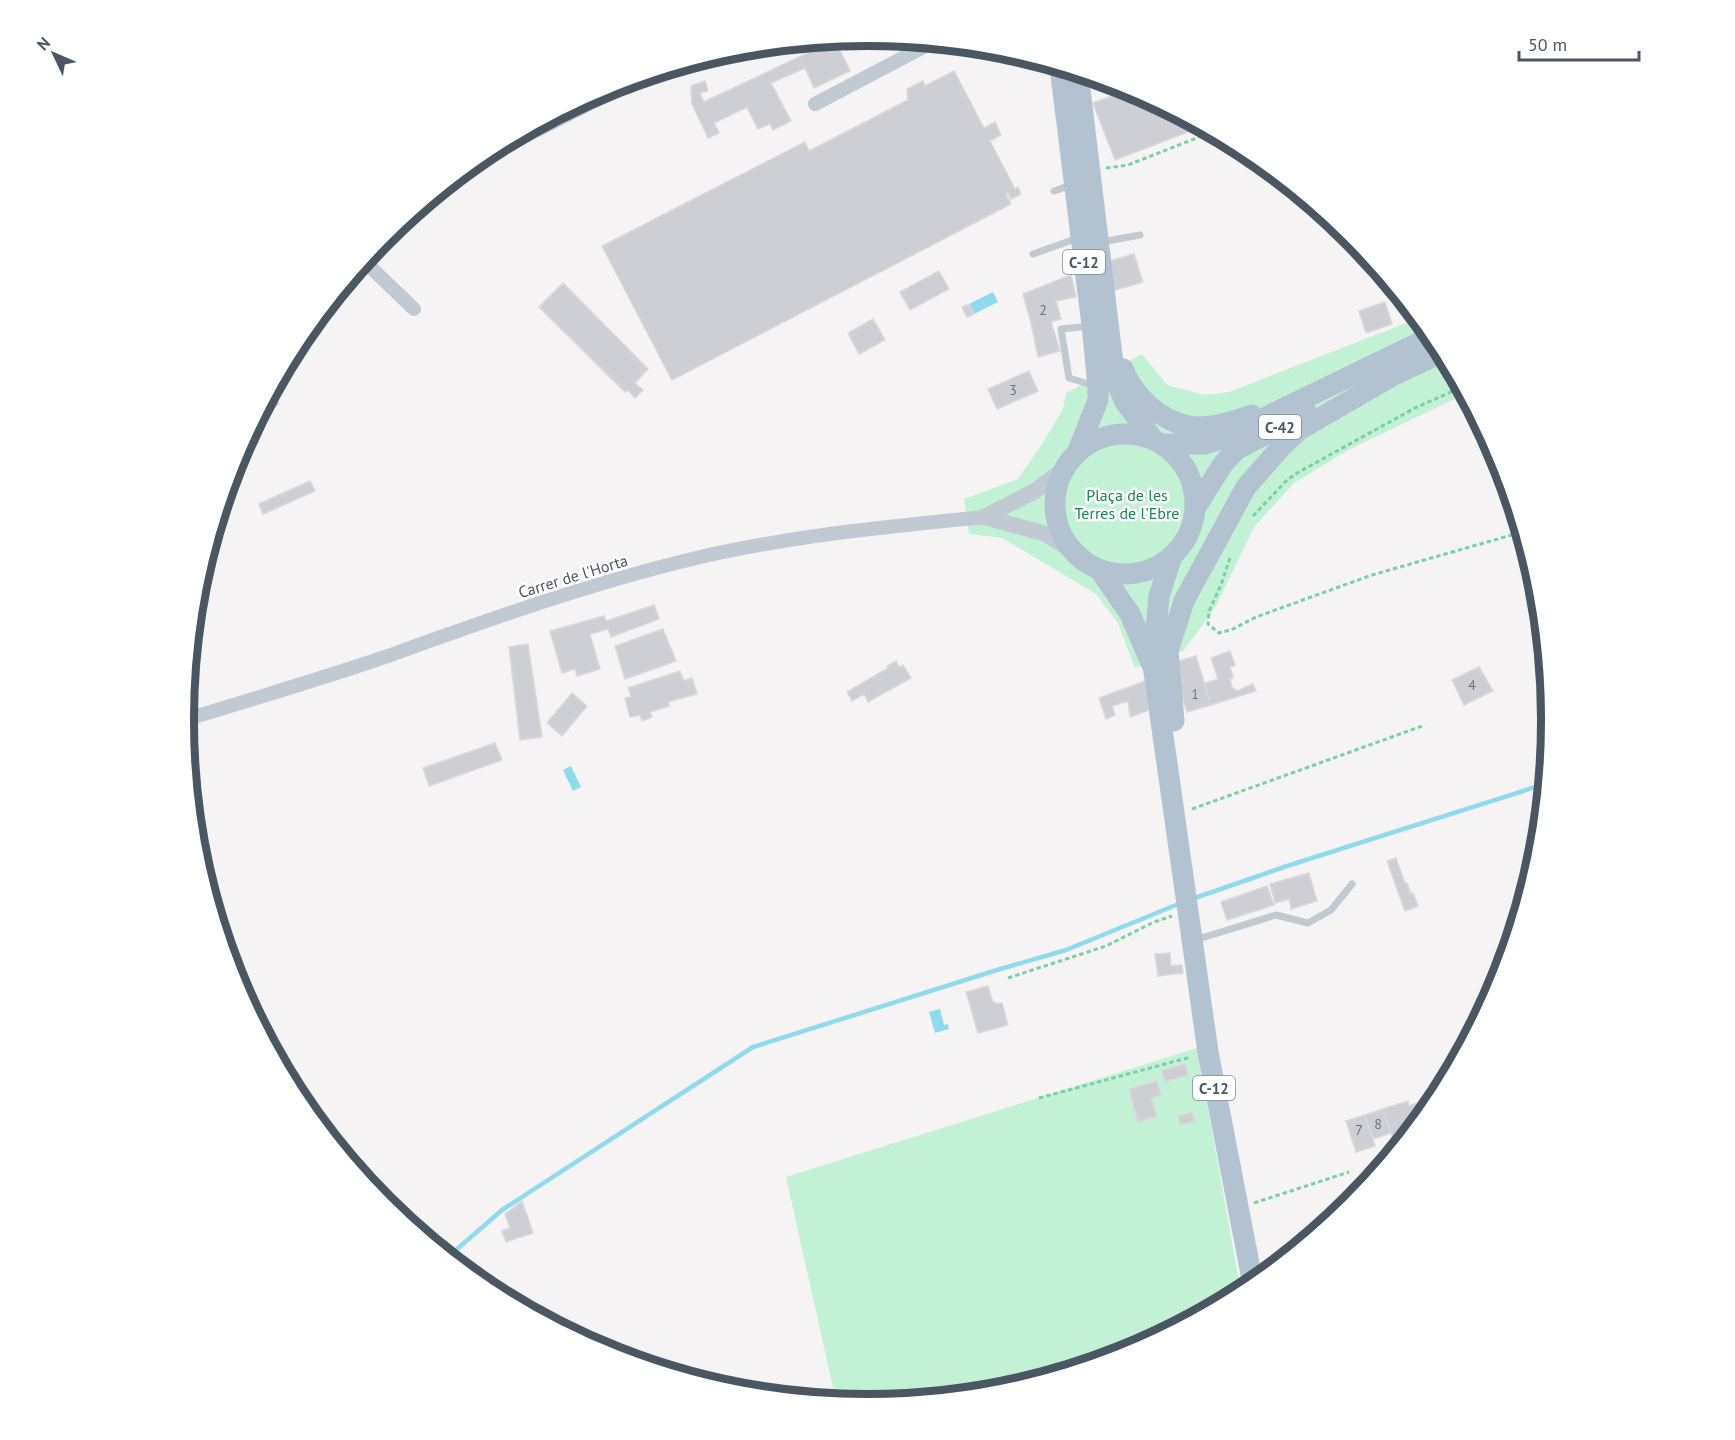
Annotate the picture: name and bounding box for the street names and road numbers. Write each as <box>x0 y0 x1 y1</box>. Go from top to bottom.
road number: C-12 <box>1063 250 1105 274</box>
road number: C-42 <box>1259 415 1301 439</box>
street label: Carrer de l'Horta <box>516 550 630 602</box>
road number: C-12 <box>1193 1076 1235 1100</box>

